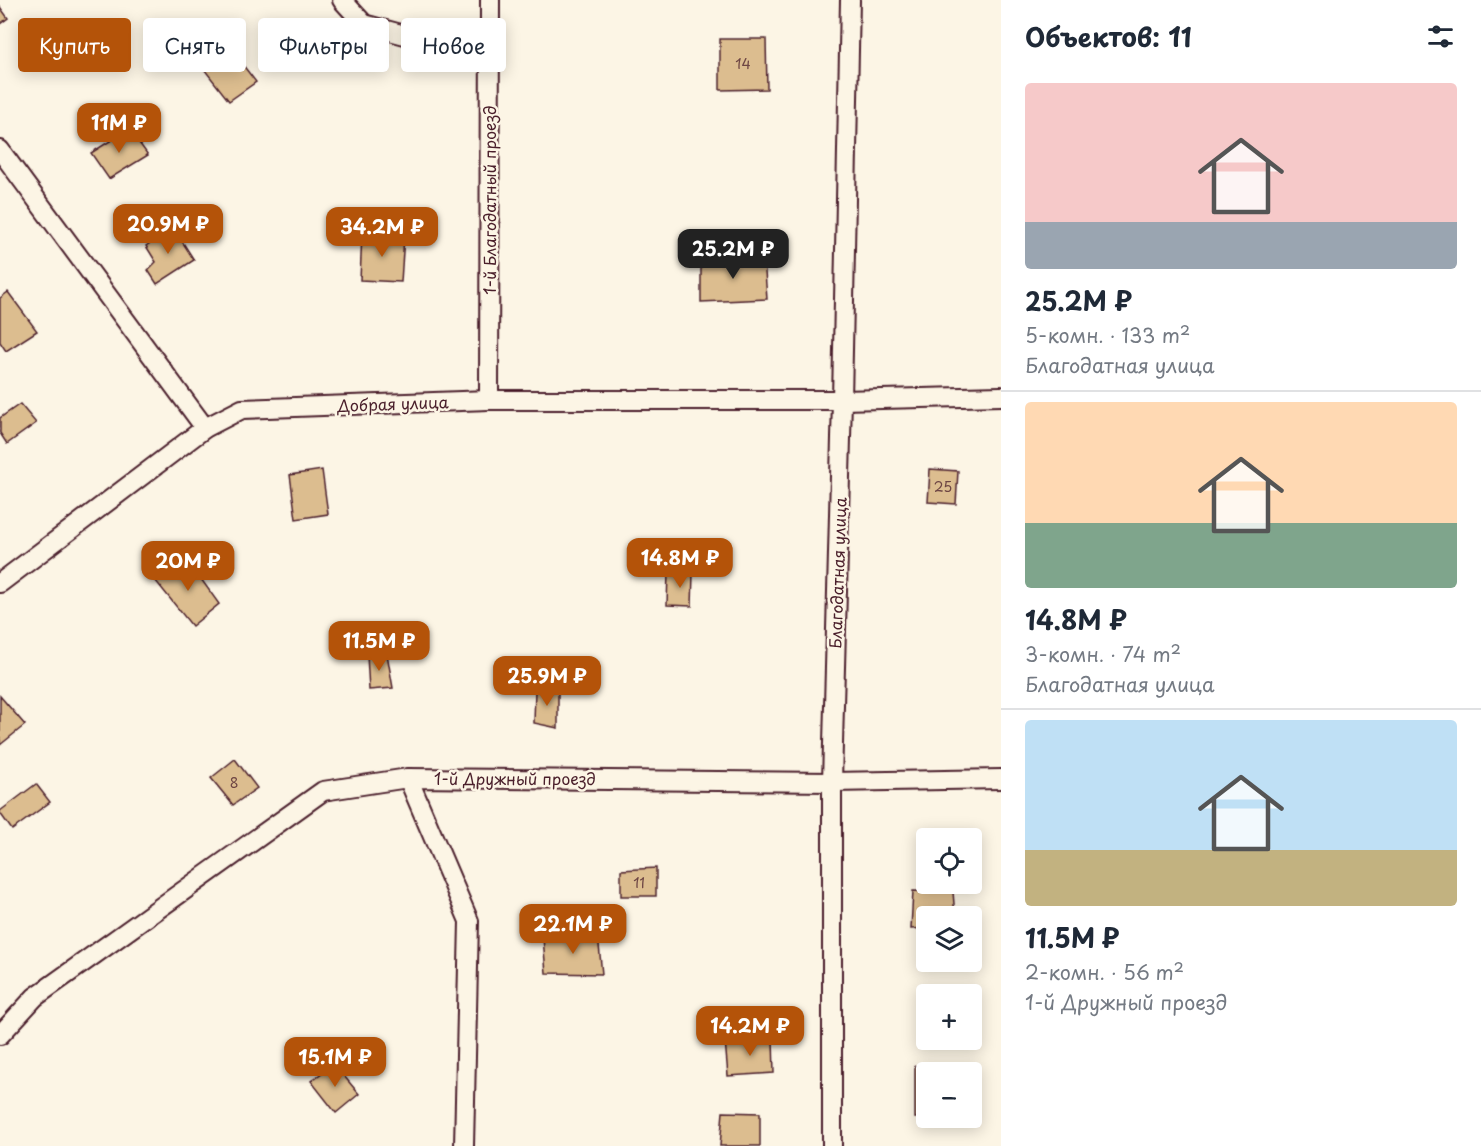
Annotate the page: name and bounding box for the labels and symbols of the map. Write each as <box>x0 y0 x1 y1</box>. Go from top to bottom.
house number: 14 <box>735 53 751 74</box>
pin: 11M ₽ <box>77 103 161 154</box>
street label: 1-й Благодатный проезд <box>477 105 501 295</box>
pin: 20.9M ₽ <box>113 204 223 255</box>
pin: 34.2M ₽ <box>327 207 437 258</box>
pin: 25.2M ₽ <box>678 229 788 280</box>
street label: Добрая улица <box>336 389 449 417</box>
house number: 25 <box>934 476 952 497</box>
street label: Благодатная улица <box>822 497 852 649</box>
pin: 14.8M ₽ <box>625 538 735 589</box>
pin: 20M ₽ <box>146 541 230 592</box>
pin: 11.5M ₽ <box>324 621 434 672</box>
pin: 25.9M ₽ <box>492 656 602 707</box>
street label: 1-й Дружный проезд <box>434 766 596 790</box>
house number: 8 <box>230 772 238 793</box>
house number: 11 <box>633 872 645 893</box>
pin: 22.1M ₽ <box>518 904 628 955</box>
pin: 14.2M ₽ <box>695 1006 805 1057</box>
pin: 15.1M ₽ <box>280 1037 390 1088</box>

